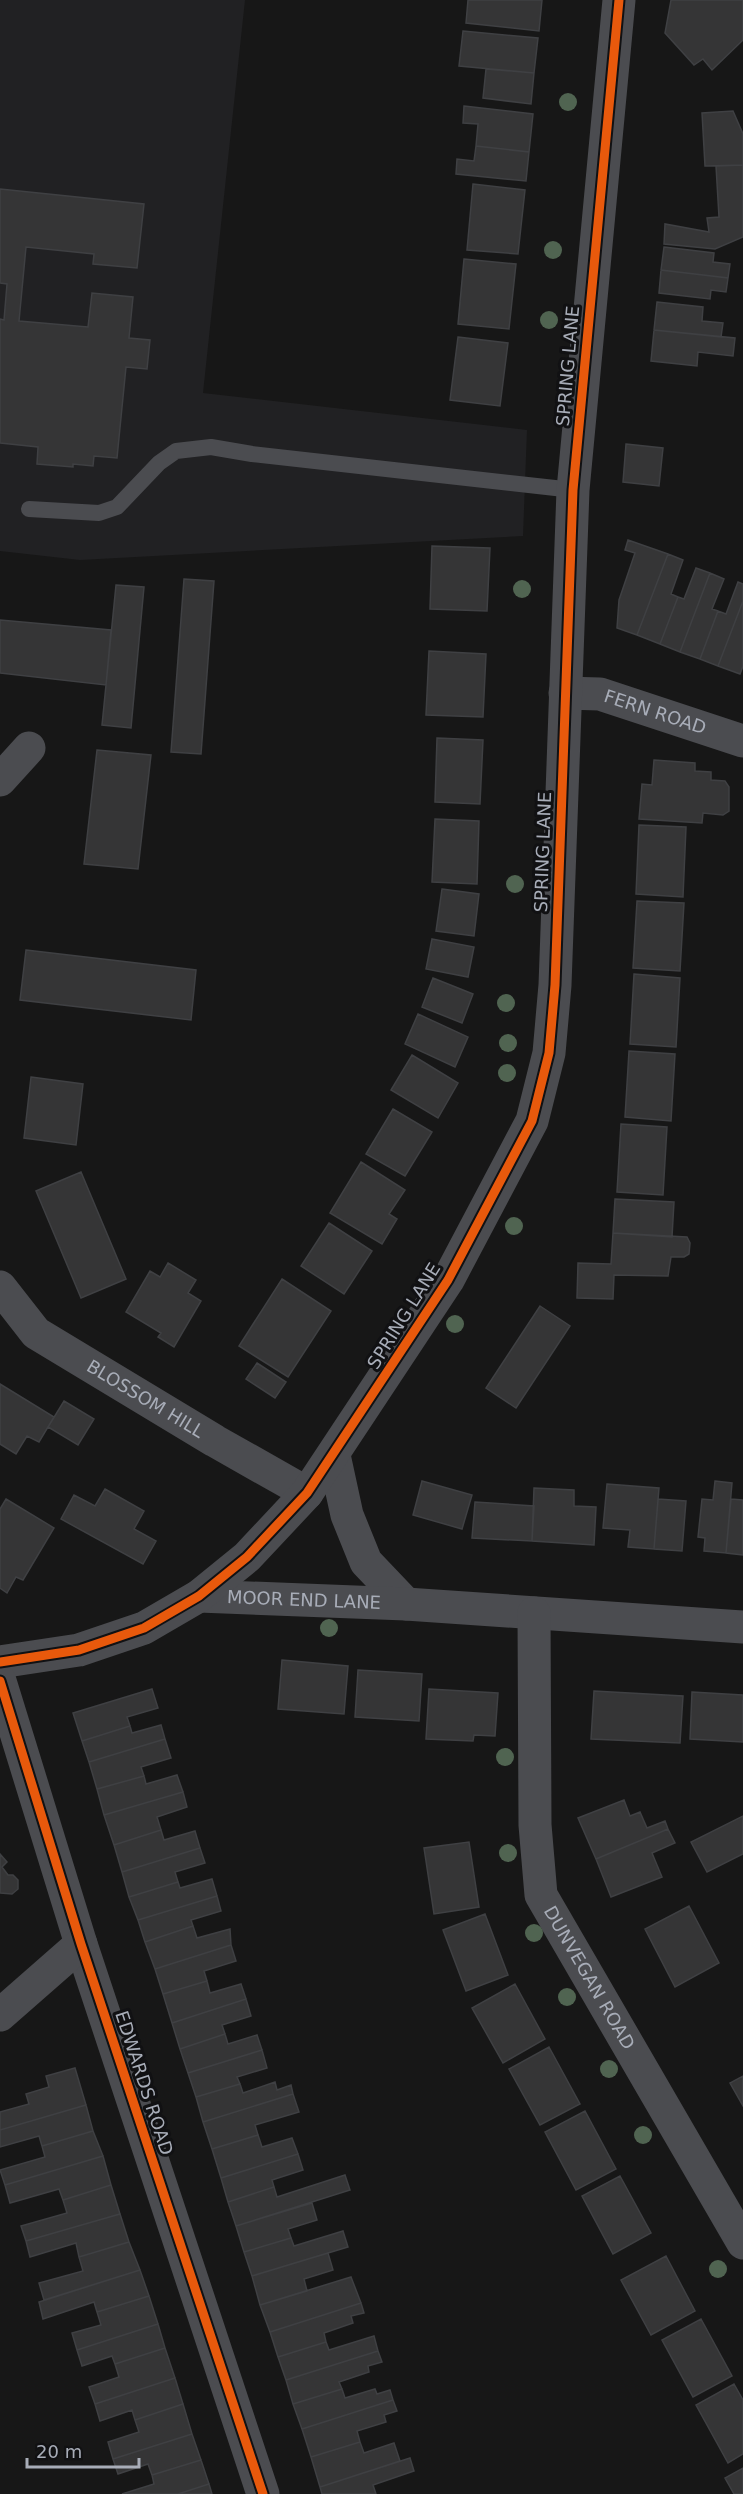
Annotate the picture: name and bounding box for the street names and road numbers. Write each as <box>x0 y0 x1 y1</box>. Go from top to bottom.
street label: SPRING LANE <box>552 305 583 427</box>
street label: FERN ROAD <box>602 685 709 738</box>
street label: SPRING LANE <box>530 791 555 913</box>
street label: SPRING LANE <box>363 1259 444 1373</box>
street label: BLOSSOM HILL <box>83 1355 208 1442</box>
street label: MOOR END LANE <box>226 1586 381 1613</box>
street label: DUNVEGAN ROAD <box>540 1902 639 2053</box>
street label: EDWARDS ROAD <box>111 2008 178 2158</box>

